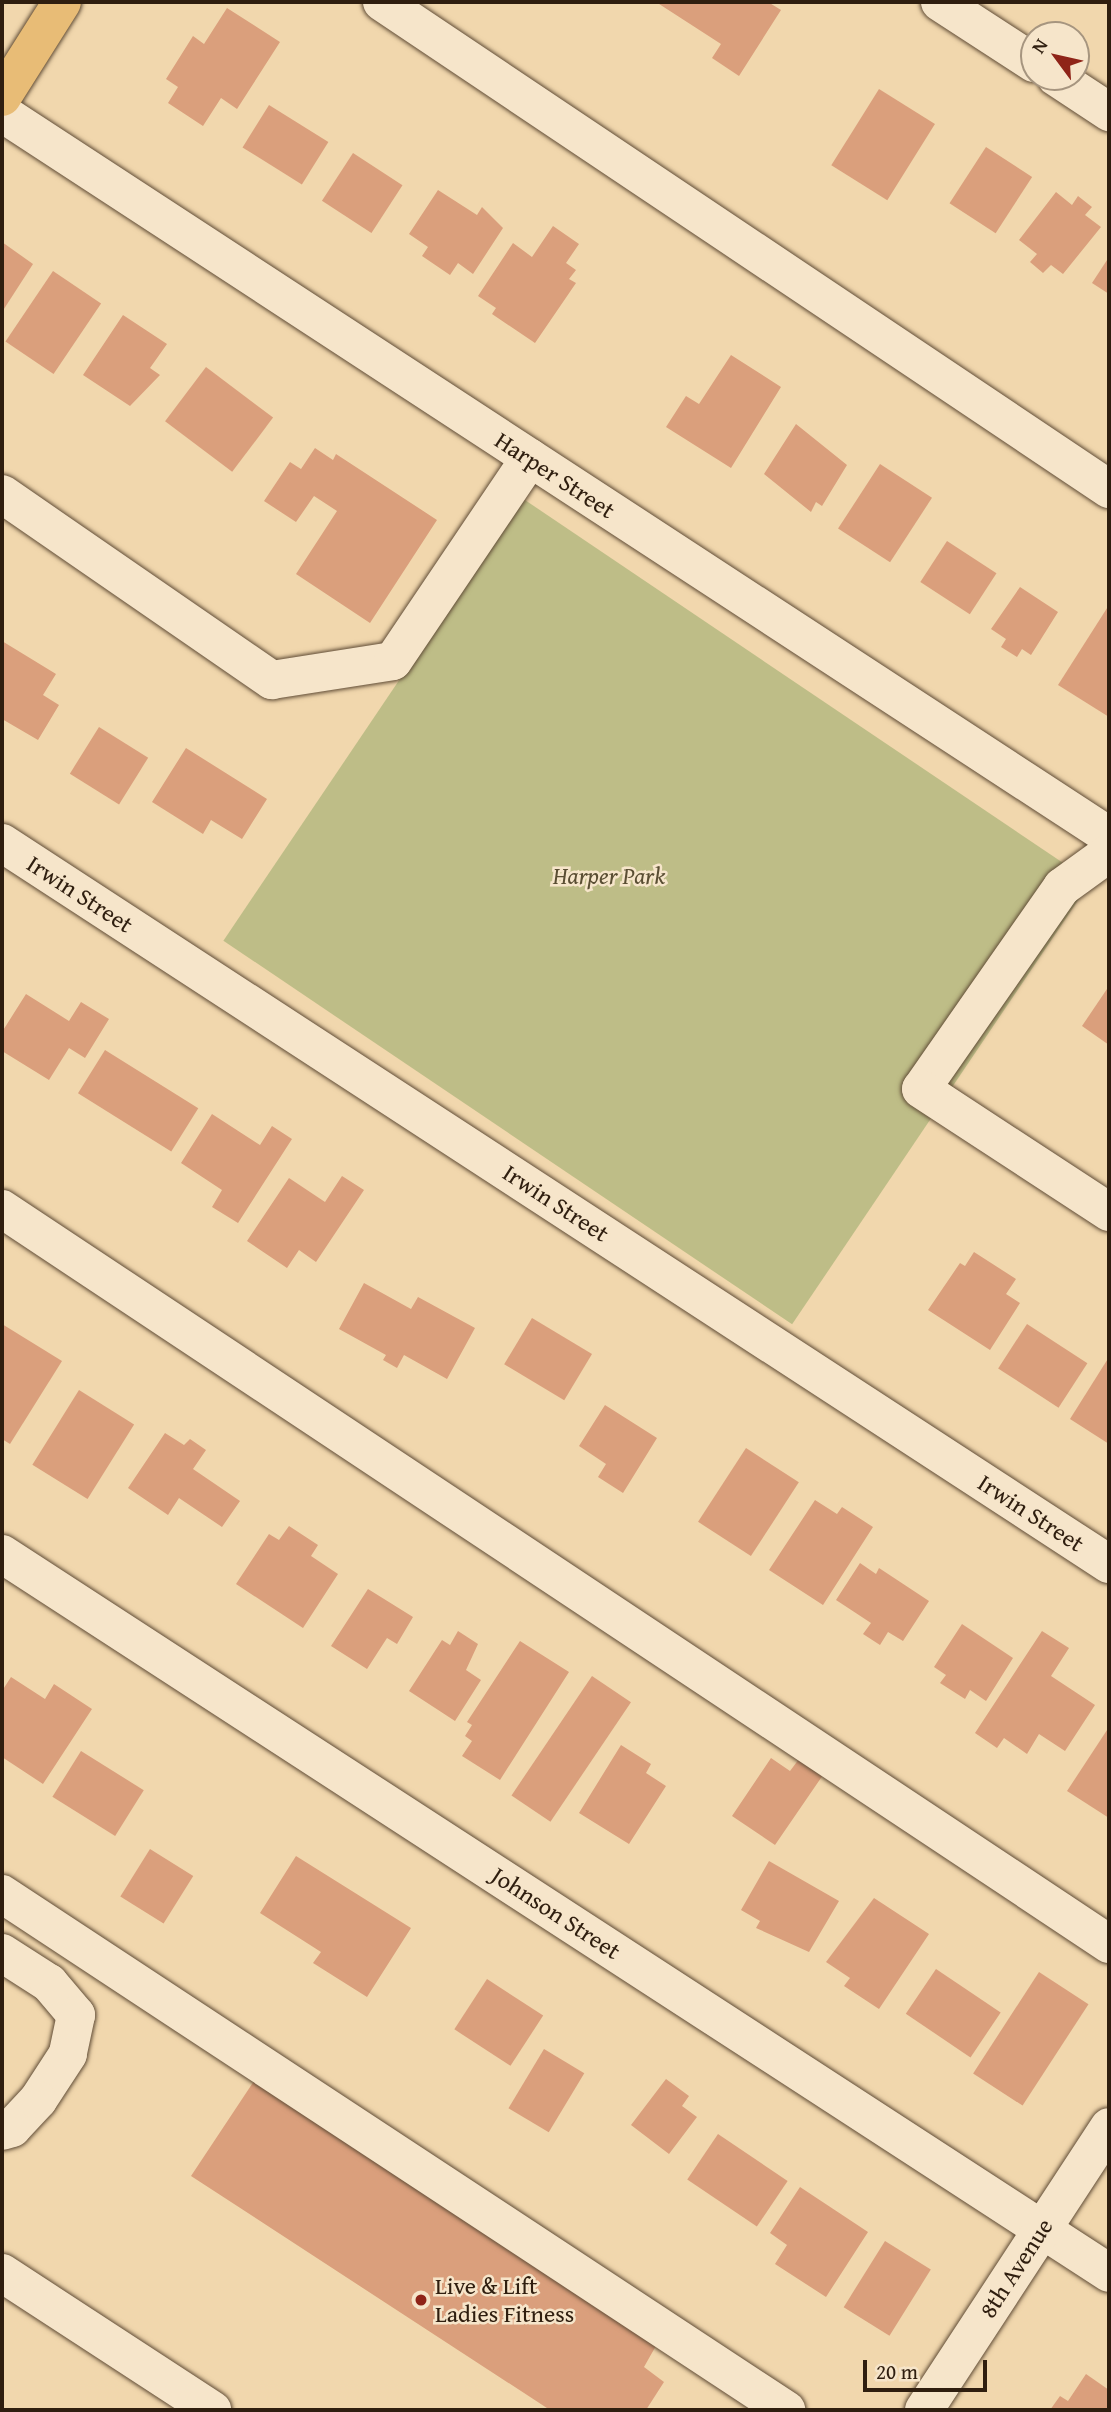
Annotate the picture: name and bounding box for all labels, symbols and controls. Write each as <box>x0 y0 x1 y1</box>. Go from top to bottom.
north arrow <box>1020 21 1090 91</box>
text: N <box>1024 33 1054 59</box>
street label: Harper Street <box>490 426 620 524</box>
street label: Irwin Street <box>22 849 138 939</box>
park label: Harper Park <box>553 862 665 890</box>
street label: Irwin Street <box>498 1158 614 1248</box>
street label: Irwin Street <box>973 1468 1089 1558</box>
street label: Johnson Street <box>486 1861 626 1965</box>
street label: 8th Avenue <box>973 2213 1059 2323</box>
place label: Live & Lift Ladies Fitness <box>435 2272 574 2328</box>
marker: Live & Lift Ladies Fitness <box>413 2292 429 2308</box>
scale bar <box>866 2346 990 2390</box>
text: 20 m <box>876 2356 918 2387</box>

